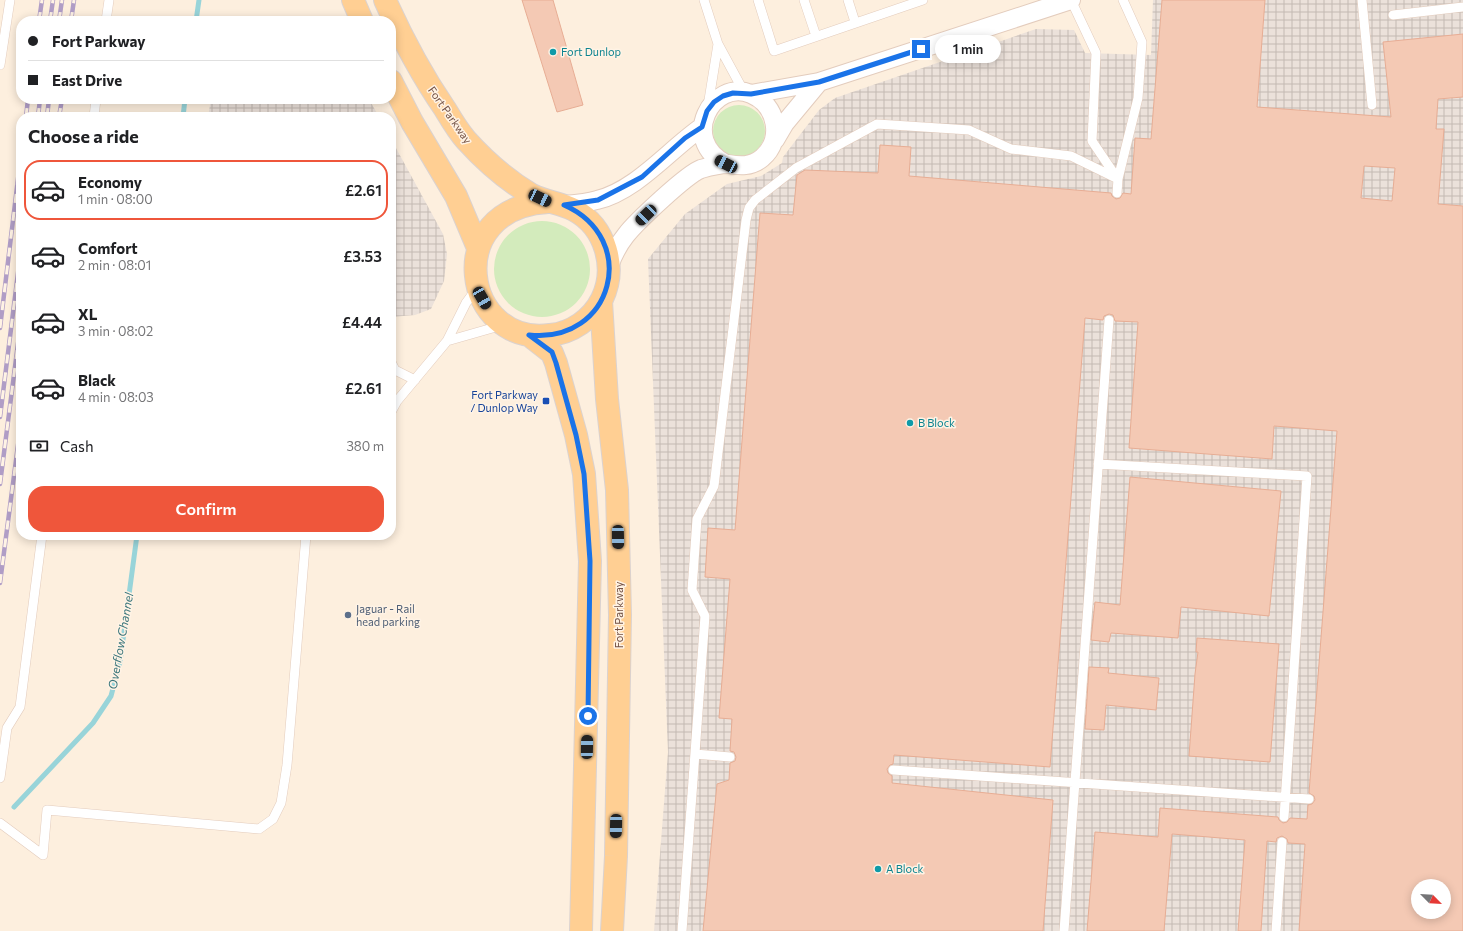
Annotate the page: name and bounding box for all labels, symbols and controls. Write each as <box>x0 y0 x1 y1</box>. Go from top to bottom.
text: Fort Parkway <box>52 32 146 50</box>
callout: 1 min <box>935 35 1001 63</box>
route end <box>912 40 930 58</box>
text: 1 min <box>953 41 983 57</box>
place label: Fort Dunlop <box>561 45 621 58</box>
marker: Fort Dunlop <box>548 47 558 57</box>
text: East Drive <box>52 71 122 89</box>
street label: Fort Parkway <box>426 84 475 146</box>
text: Choose a ride <box>28 125 139 147</box>
car <box>713 153 739 175</box>
icon: car <box>30 172 66 208</box>
text: Economy <box>78 173 142 191</box>
text: £2.61 <box>345 181 382 199</box>
car <box>527 187 553 209</box>
text: 1 min · 08:00 <box>78 191 153 207</box>
car <box>633 202 659 228</box>
icon: car <box>30 238 66 274</box>
text: Comfort <box>78 239 138 257</box>
text: £3.53 <box>343 247 382 265</box>
text: 2 min · 08:01 <box>78 257 151 273</box>
car <box>471 285 493 311</box>
icon: car <box>30 304 66 340</box>
text: XL <box>78 305 97 323</box>
text: £4.44 <box>342 313 382 331</box>
text: 3 min · 08:02 <box>78 323 153 339</box>
icon: car <box>30 370 66 406</box>
text: Black <box>78 371 116 389</box>
text: £2.61 <box>345 379 382 397</box>
place label: Fort Parkway / Dunlop Way <box>471 388 538 414</box>
text: 4 min · 08:03 <box>78 389 154 405</box>
marker: Fort Parkway / Dunlop Way <box>541 396 551 406</box>
place label: B Block <box>918 416 955 429</box>
marker: B Block <box>905 418 915 428</box>
icon: cash <box>28 435 50 457</box>
text: Cash <box>60 437 94 455</box>
text: 380 m <box>346 438 384 454</box>
button: Confirm <box>28 486 384 532</box>
car <box>612 525 624 549</box>
street label: Fort Parkway <box>612 581 625 648</box>
water label: Overflow Channel <box>105 590 136 690</box>
place label: Jaguar - Rail head parking <box>356 602 420 628</box>
marker: Jaguar - Rail head parking <box>343 610 353 620</box>
route start <box>579 707 597 725</box>
car <box>581 735 593 759</box>
car <box>610 814 622 838</box>
place label: A Block <box>886 862 924 875</box>
marker: A Block <box>873 864 883 874</box>
north arrow <box>1411 879 1451 919</box>
map controls <box>1411 879 1451 919</box>

